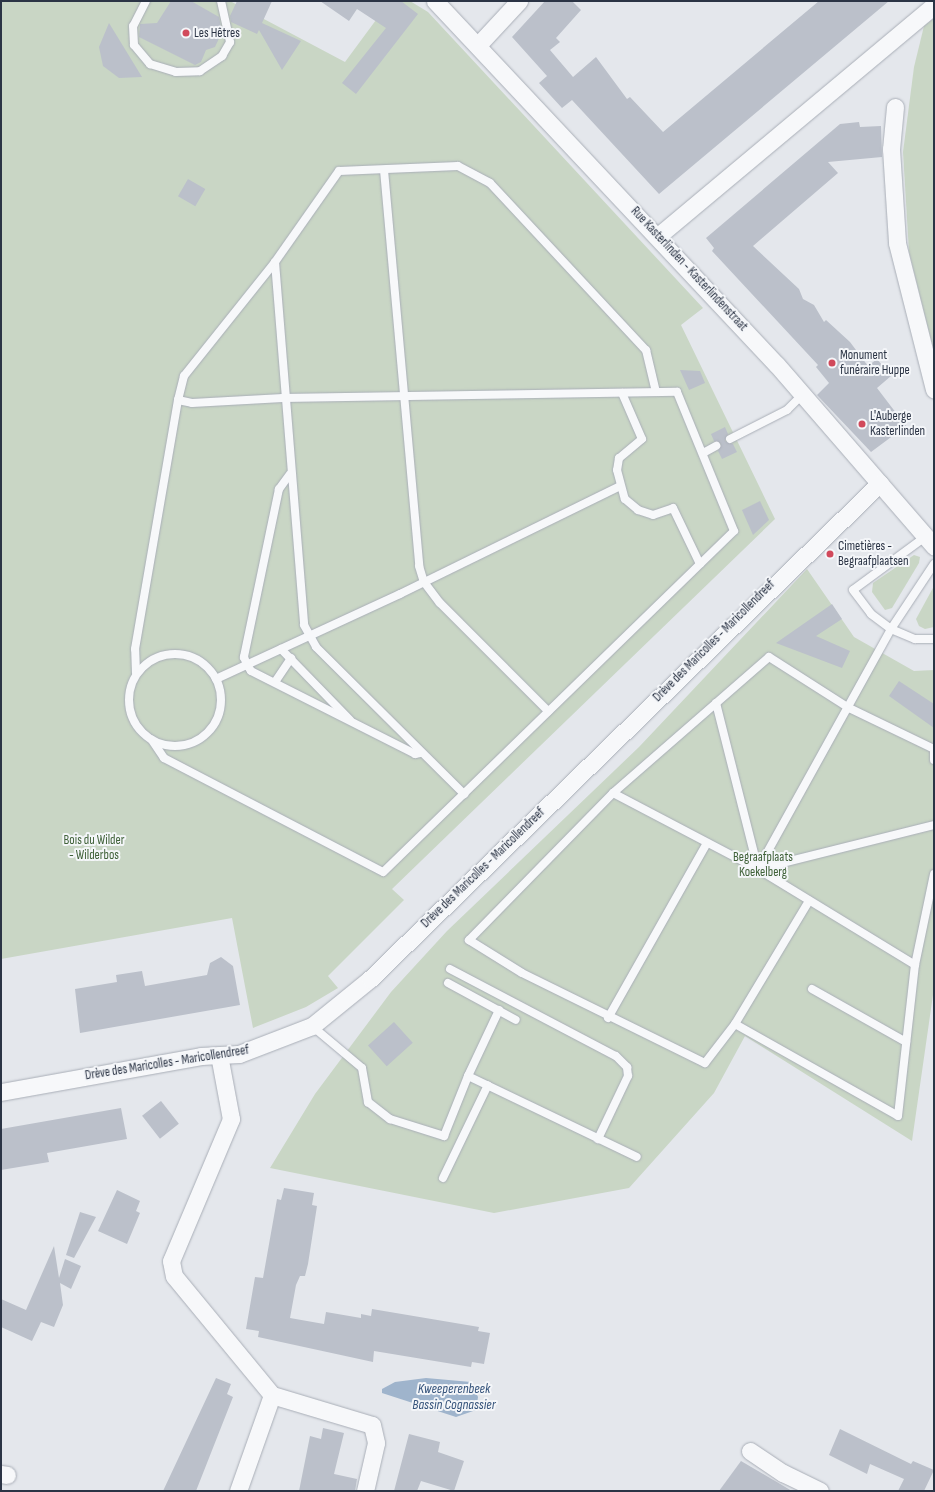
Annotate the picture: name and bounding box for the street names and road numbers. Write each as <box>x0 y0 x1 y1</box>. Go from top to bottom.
street label: Rue Kasterlinden - Kasterlindenstraat <box>627 204 751 334</box>
street label: Drève des Maricolles - Maricollendreef <box>650 577 778 705</box>
street label: Drève des Maricolles - Maricollendreef <box>418 805 548 931</box>
street label: Drève des Maricolles - Maricollendreef <box>84 1042 250 1084</box>

